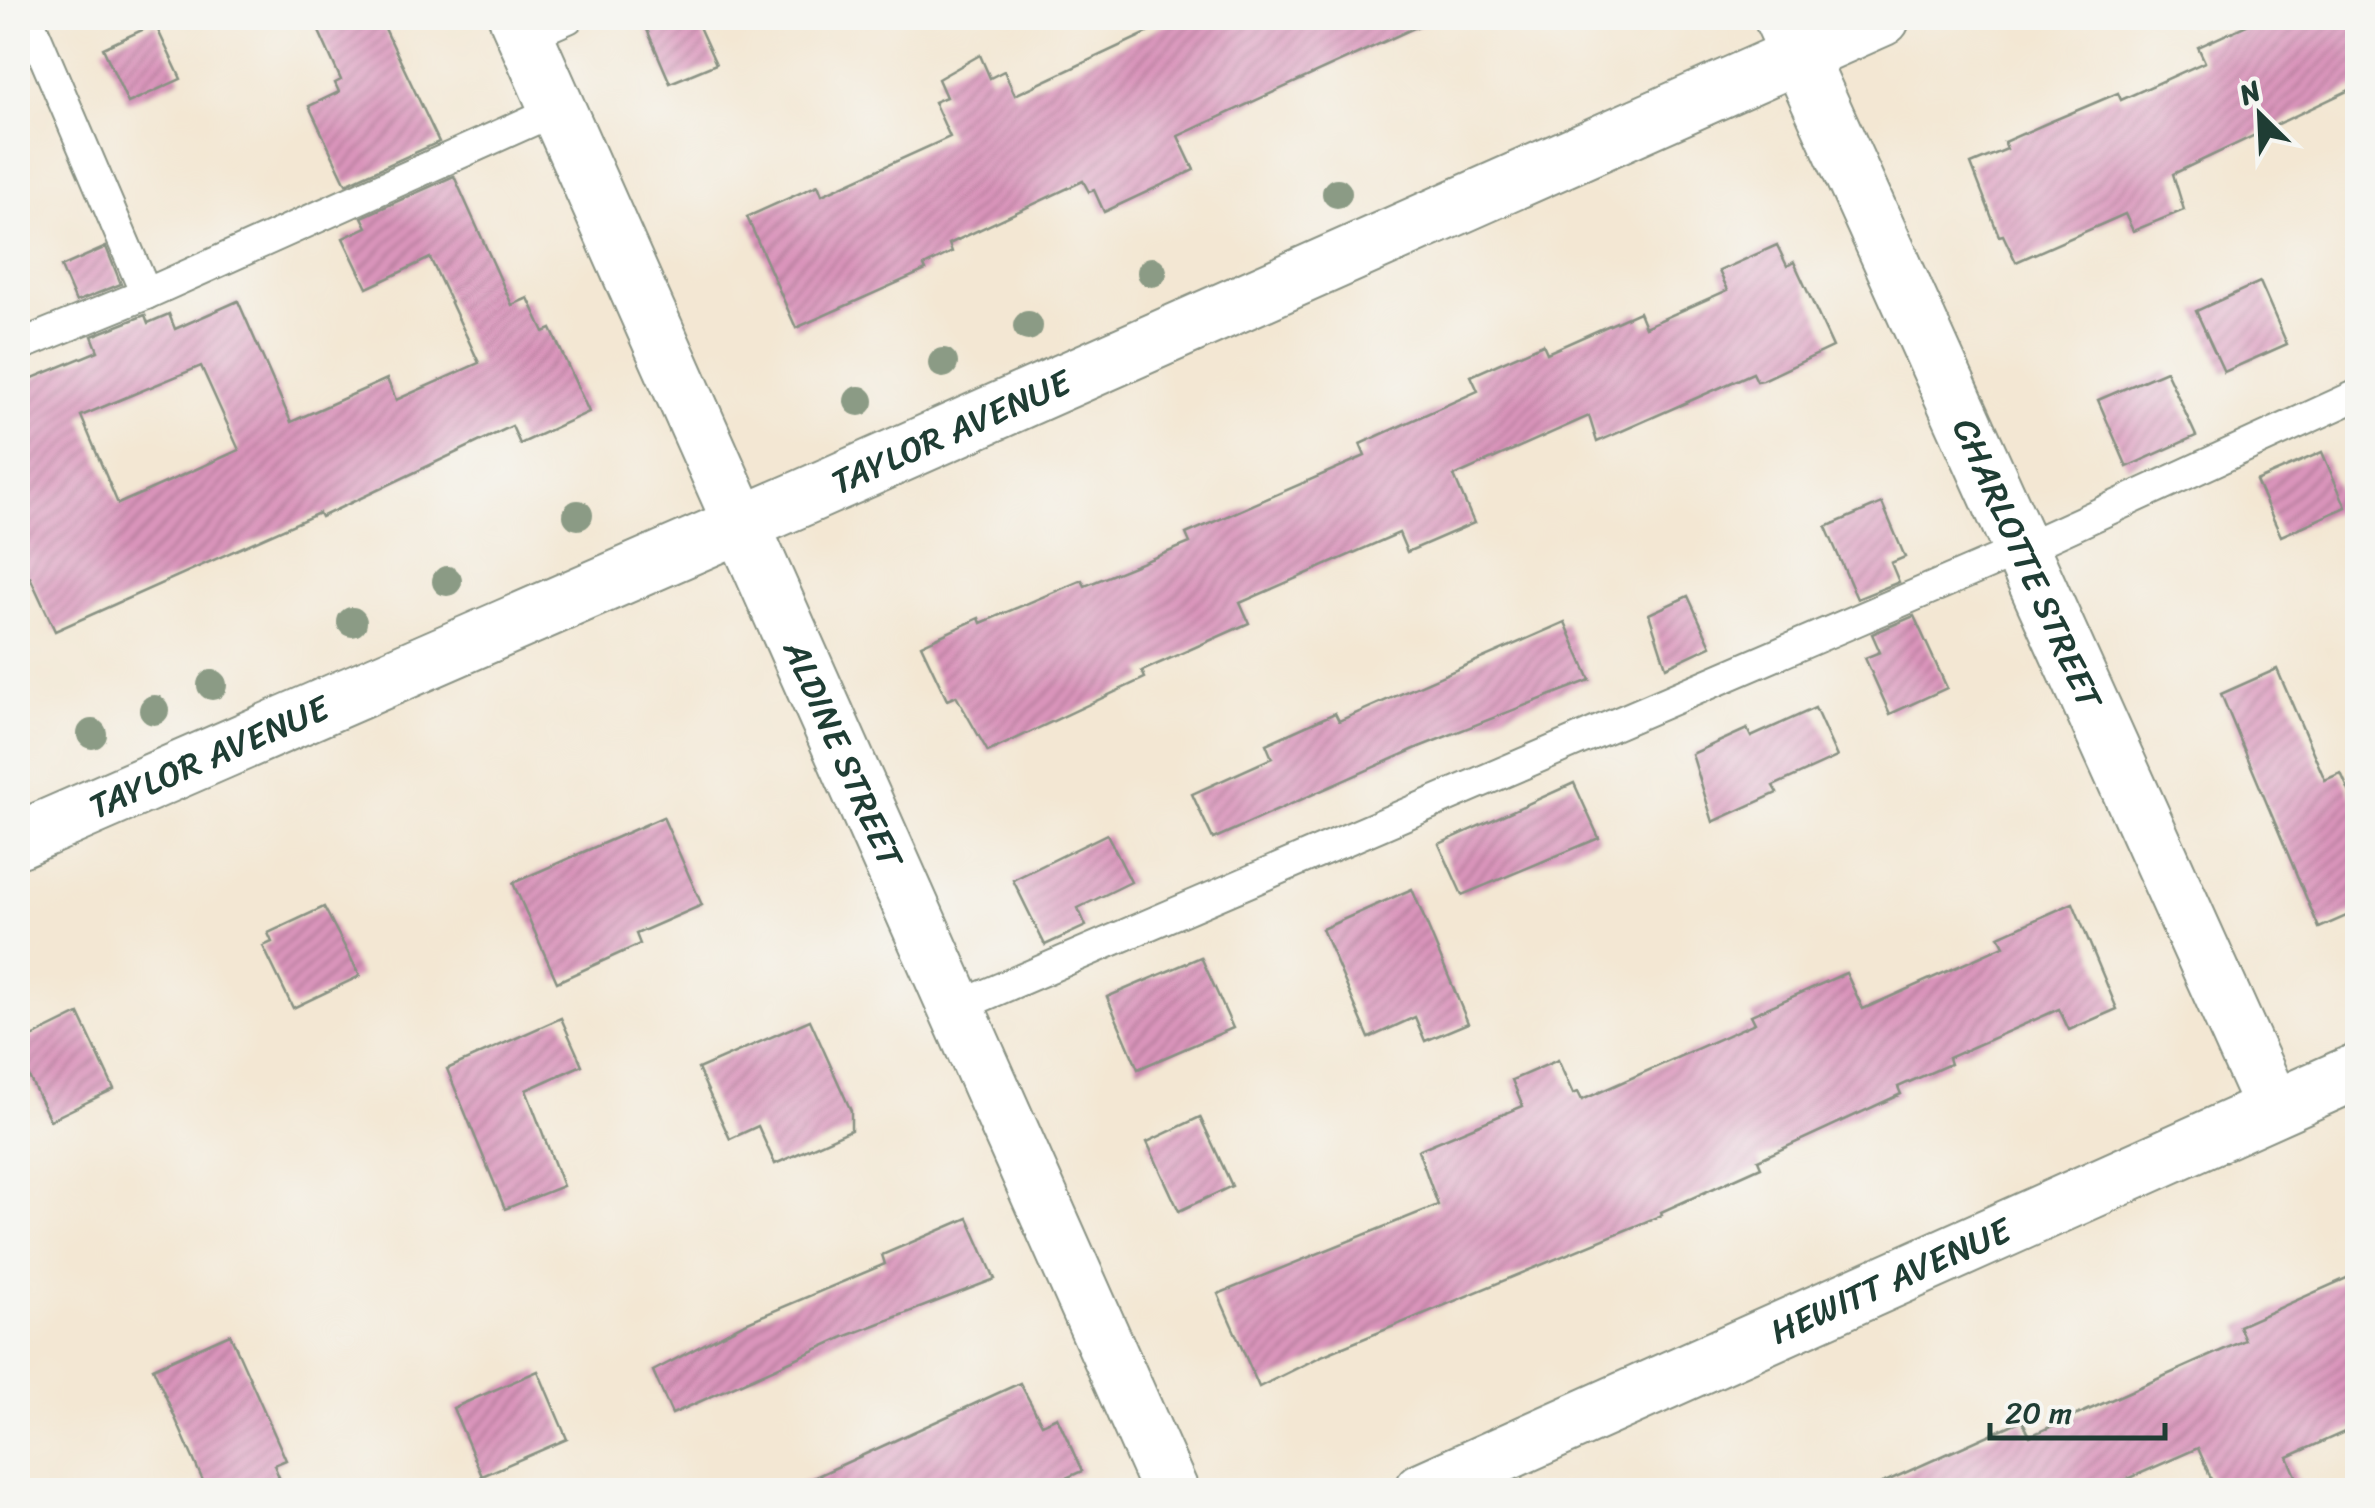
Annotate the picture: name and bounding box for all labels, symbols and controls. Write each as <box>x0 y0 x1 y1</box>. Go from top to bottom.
north arrow <box>2210 65 2310 165</box>
text: N <box>2230 66 2269 119</box>
street label: TAYLOR AVENUE <box>821 350 1083 512</box>
street label: CHARLOTTE STREET <box>1935 408 2121 721</box>
street label: ALDINE STREET <box>765 629 922 880</box>
street label: TAYLOR AVENUE <box>79 676 341 837</box>
street label: HEWITT AVENUE <box>1760 1198 2023 1362</box>
scale bar <box>1990 1378 2165 1440</box>
text: 20 m <box>2005 1386 2072 1440</box>

